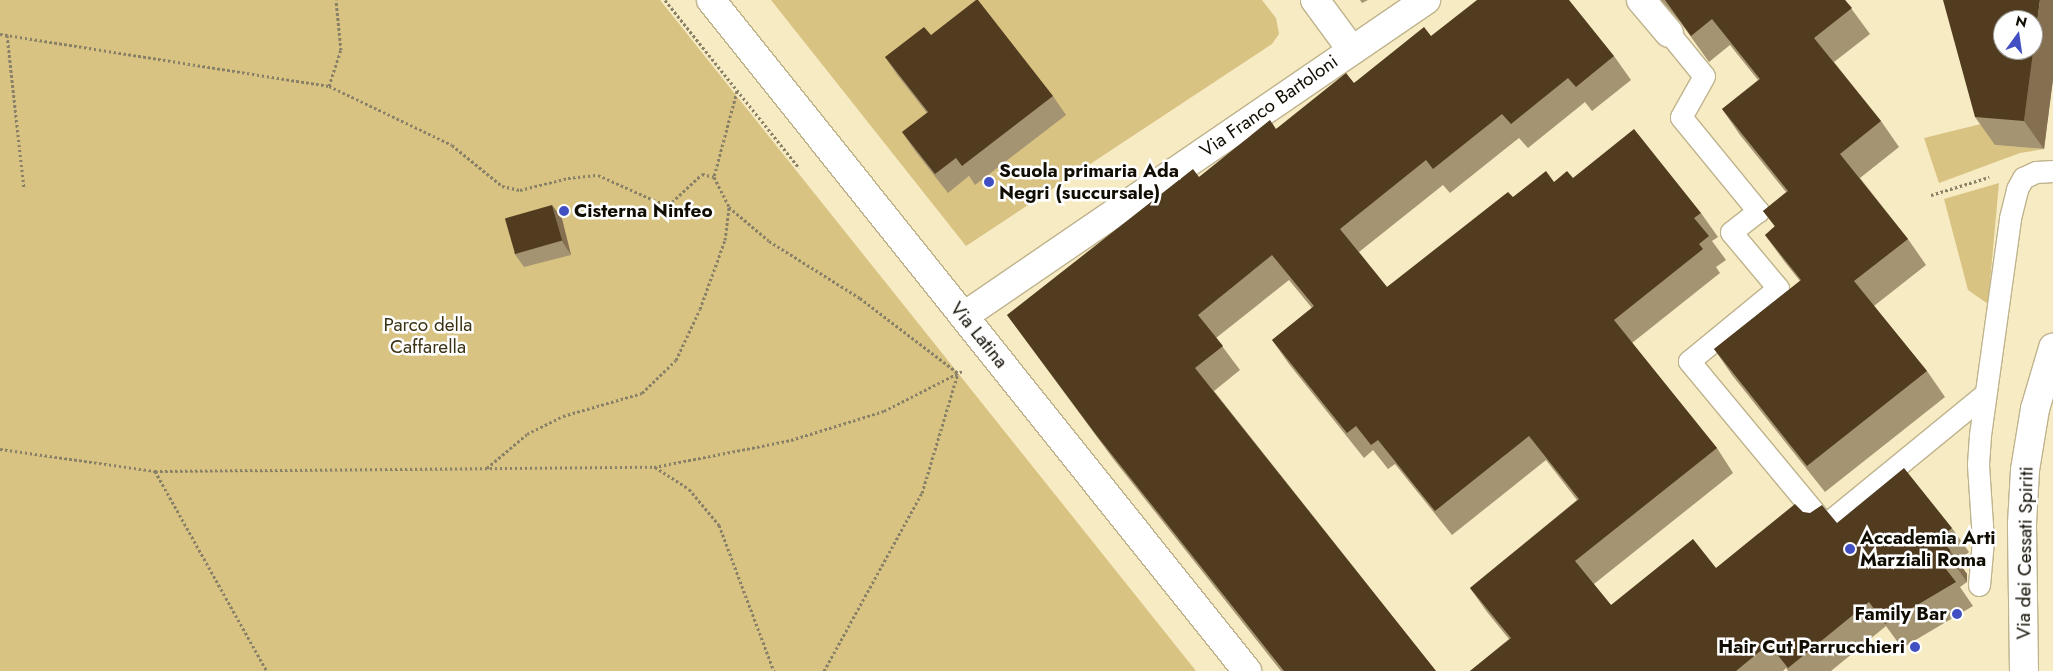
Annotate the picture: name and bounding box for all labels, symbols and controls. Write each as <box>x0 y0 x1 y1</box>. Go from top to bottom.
north arrow <box>1993 10 2043 60</box>
text: N <box>2014 10 2029 32</box>
street label: Via Franco Bartoloni <box>1196 50 1342 162</box>
place label: Scuola primaria Ada Negri (succursale) <box>999 160 1179 204</box>
marker: Scuola primaria Ada Negri (succursale) <box>983 176 995 188</box>
place label: Cisterna Ninfeo <box>574 200 713 222</box>
marker: Cisterna Ninfeo <box>558 205 570 217</box>
street label: Via Latina <box>945 297 1013 373</box>
park label: Parco della Caffarella <box>384 314 472 358</box>
street label: Via dei Cessati Spiriti <box>2012 466 2038 640</box>
place label: Accademia Arti Marziali Roma <box>1860 527 1995 571</box>
marker: Accademia Arti Marziali Roma <box>1844 543 1856 555</box>
place label: Family Bar <box>1855 603 1947 625</box>
marker: Family Bar <box>1951 608 1963 620</box>
place label: Hair Cut Parrucchieri <box>1718 636 1905 658</box>
marker: Hair Cut Parrucchieri <box>1909 641 1921 653</box>

